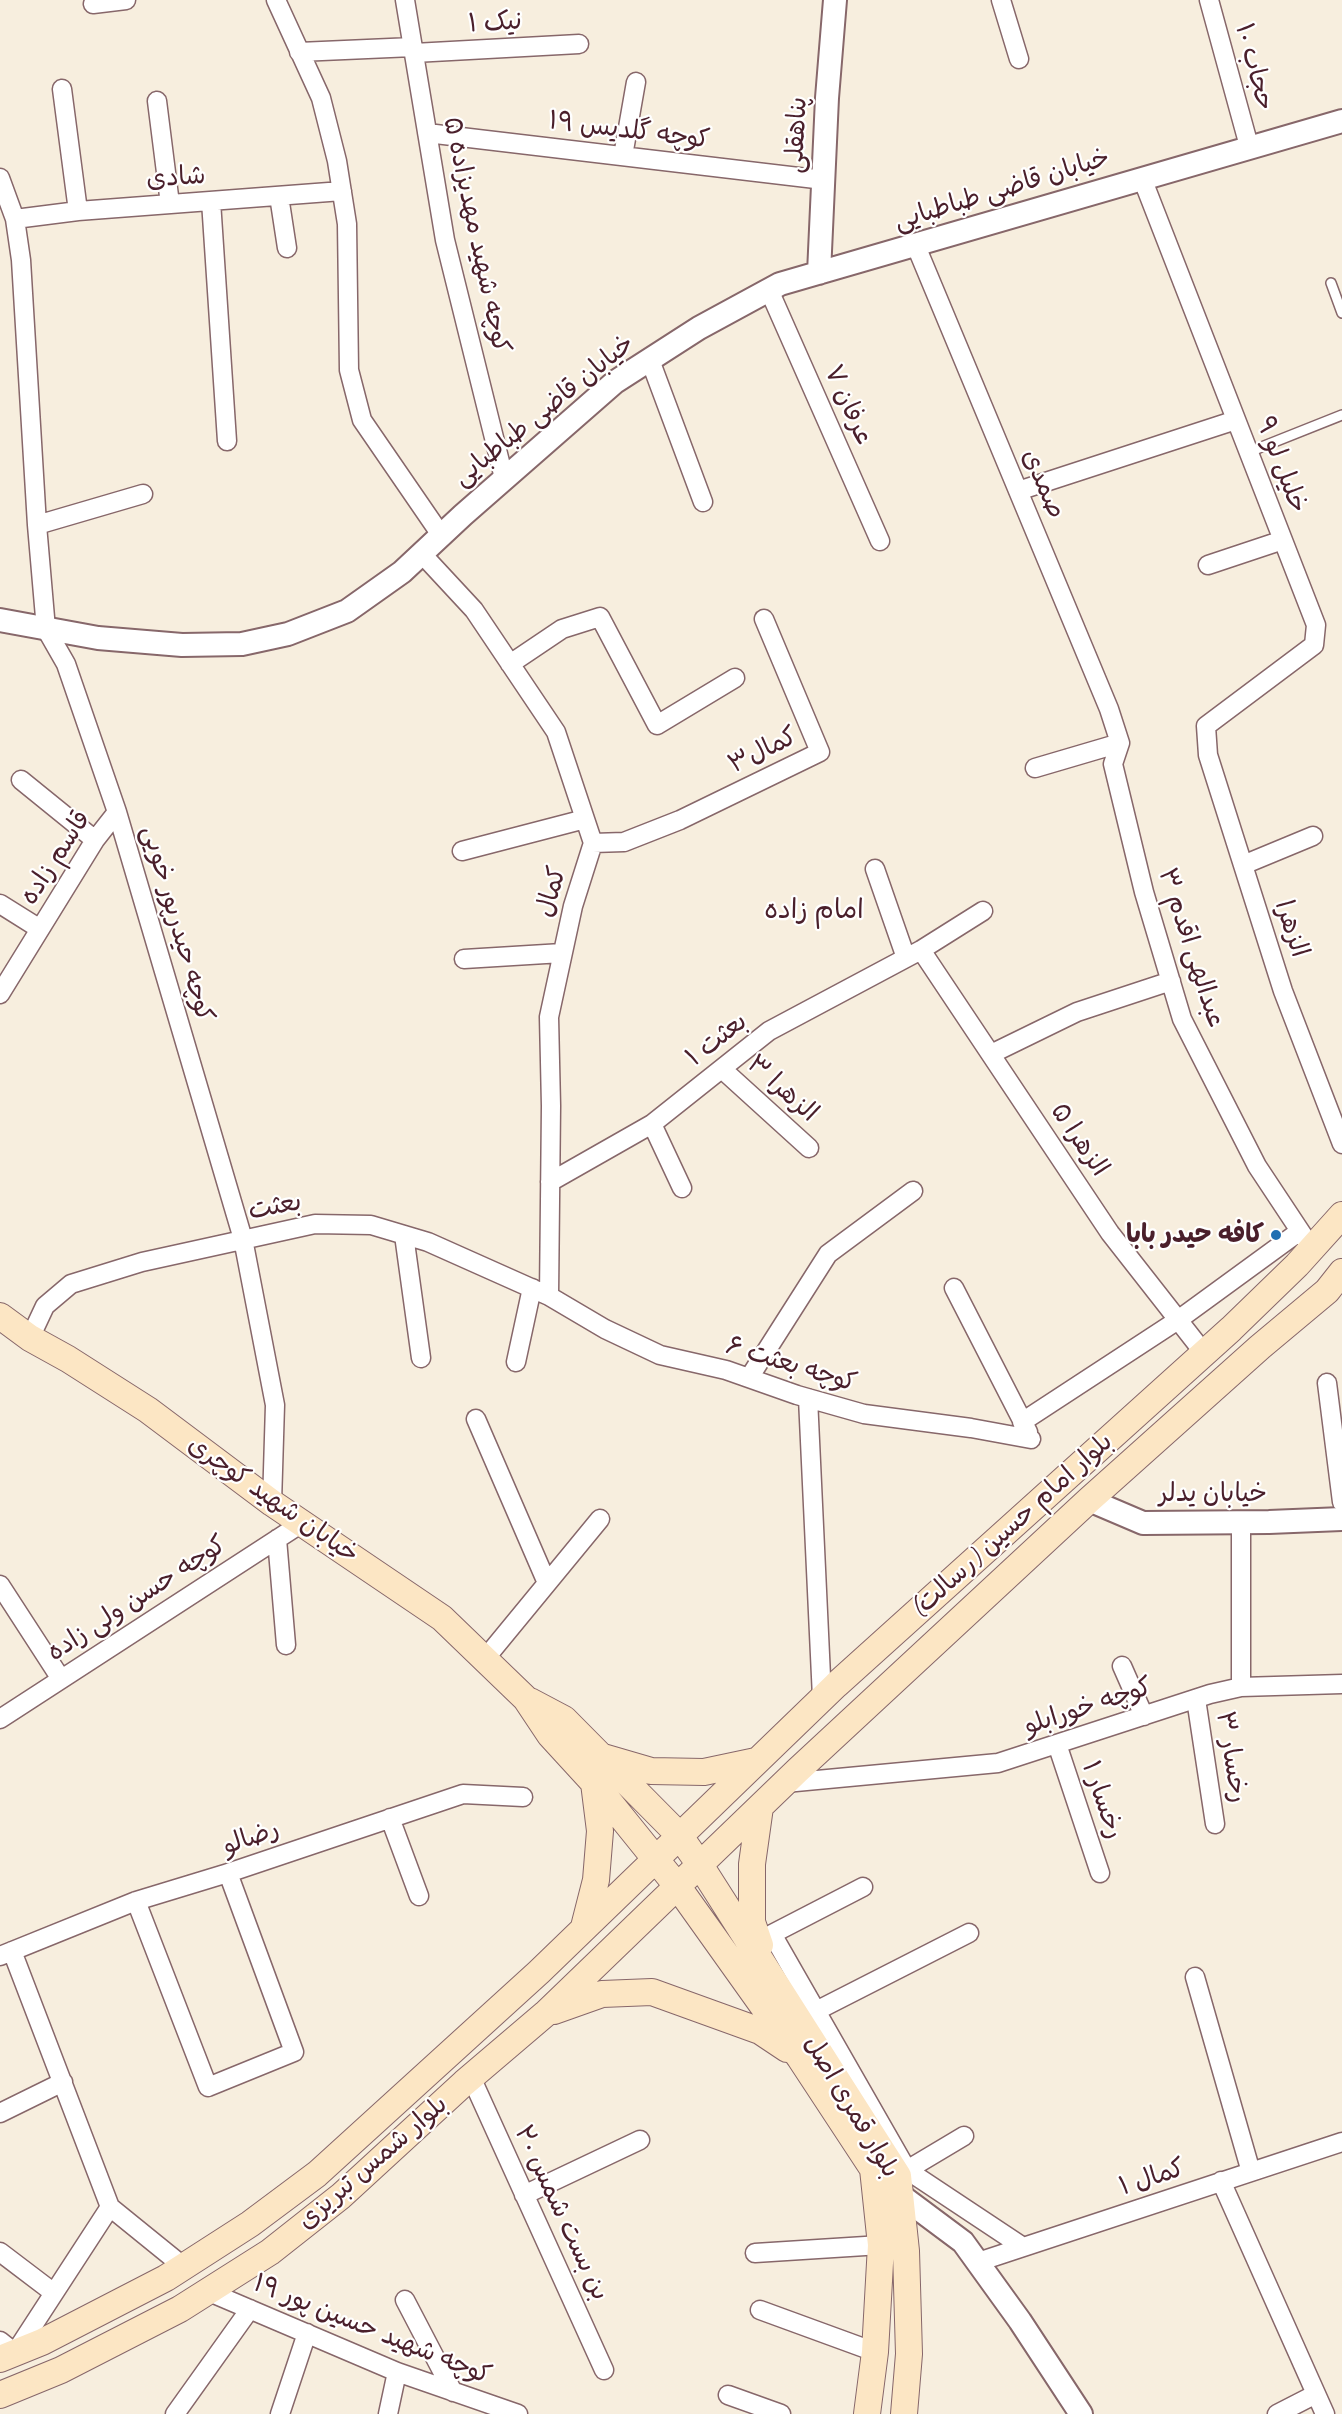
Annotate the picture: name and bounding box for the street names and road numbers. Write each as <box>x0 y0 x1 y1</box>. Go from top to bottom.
street label: نیک ۱ <box>467 6 523 40</box>
street label: حجاب ۱۰ <box>1227 20 1281 114</box>
street label: پناهقلی <box>779 96 815 174</box>
street label: کوچه گلدیس ۱۹ <box>547 106 711 156</box>
street label: کوچه شهید مهدیزاده ۵ <box>436 114 516 356</box>
street label: خیابان قاضی طباطبایی <box>890 142 1114 238</box>
street label: شادی <box>145 160 207 196</box>
street label: خیابان قاضی طباطبایی <box>447 328 641 494</box>
street label: عرفان ۷ <box>817 360 879 450</box>
street label: خلیل لو ۹ <box>1248 413 1314 517</box>
street label: صمدی <box>1015 445 1071 523</box>
street label: کمال۳ <box>723 721 803 781</box>
street label: قاسم زاده <box>14 805 98 911</box>
street label: کوچه حیدرپور خویی <box>134 822 220 1026</box>
street label: کمال <box>530 863 574 921</box>
street label: عبدالهی اقدم ۳ <box>1151 864 1231 1032</box>
street label: الزهرا <box>1267 897 1315 961</box>
street label: بعثت ۱ <box>680 1006 754 1074</box>
street label: الزهرا ۳ <box>740 1049 824 1129</box>
street label: الزهرا ۵ <box>1043 1097 1115 1183</box>
street label: بعثت <box>246 1187 304 1227</box>
street label: کوچه بعثت ۶ <box>722 1330 860 1400</box>
street label: بلوار امام حسین (رسالت) <box>904 1427 1120 1625</box>
street label: خیابان شهید کوچری <box>182 1429 364 1571</box>
street label: خیابان یدلر <box>1159 1478 1267 1510</box>
street label: کوچه حسن ولی زاده <box>41 1529 233 1669</box>
street label: کوچه خورابلو <box>1020 1672 1156 1742</box>
street label: رخسار ۳ <box>1208 1709 1254 1805</box>
street label: رخسار ۱ <box>1074 1757 1130 1843</box>
street label: رضالو <box>218 1814 284 1862</box>
street label: بلوار قمری اصل <box>796 2030 906 2184</box>
street label: بلوار شمس تبریزی <box>292 2089 454 2237</box>
street label: بن بست شمس ۲۰ <box>507 2121 615 2305</box>
street label: کمال ۱ <box>1115 2153 1189 2203</box>
street label: کوچه شهید حسین پور ۱۹ <box>249 2268 495 2392</box>

